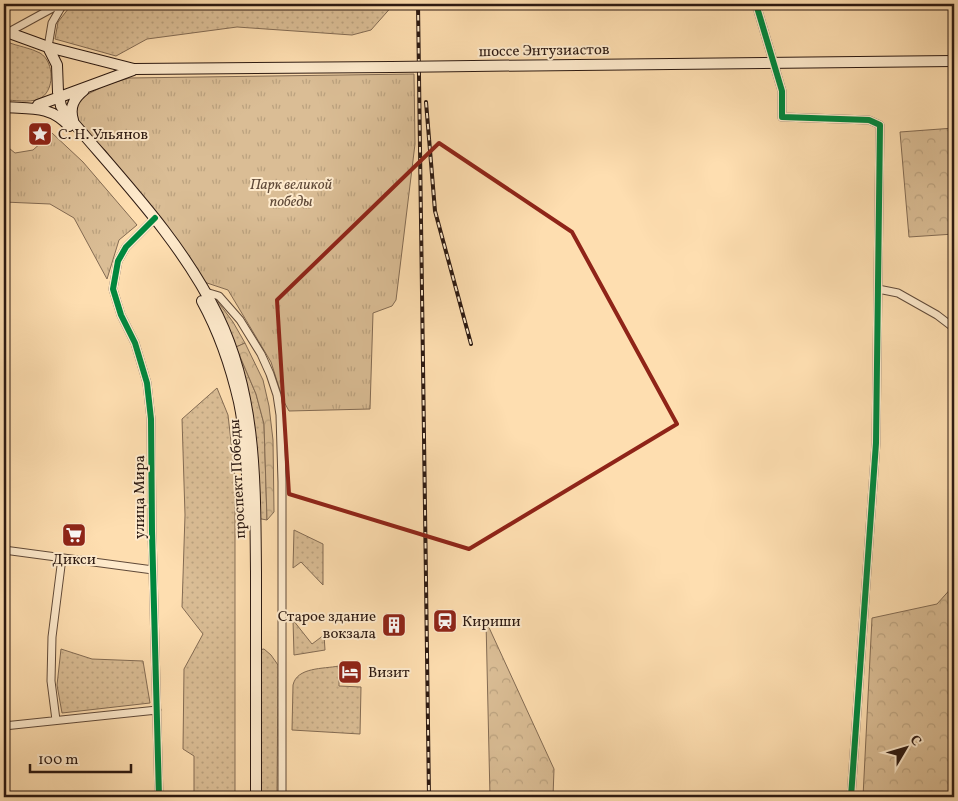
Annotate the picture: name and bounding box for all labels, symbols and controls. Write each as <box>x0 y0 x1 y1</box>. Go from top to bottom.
street label: шоссе Энтузиастов <box>478 40 610 63</box>
place icon: С. Н. Ульянов <box>27 121 53 147</box>
place label: С. Н. Ульянов <box>58 125 148 146</box>
park label: Парк великой победы <box>250 175 332 213</box>
street label: проспект Победы <box>225 418 252 539</box>
street label: улица Мира <box>130 455 151 539</box>
supermarket icon: Дикси <box>61 522 87 548</box>
place label: Дикси <box>52 550 96 571</box>
place label: Старое здание вокзала <box>278 607 376 645</box>
station icon: Кириши <box>432 608 458 634</box>
building icon: Старое здание вокзала <box>381 612 407 638</box>
place label: Кириши <box>462 612 521 633</box>
hotel icon: Визит <box>337 659 363 685</box>
place label: Визит <box>368 663 410 684</box>
north arrow <box>880 724 930 774</box>
text: С <box>905 732 925 750</box>
scale bar <box>30 741 131 773</box>
text: 100 m <box>38 750 78 771</box>

